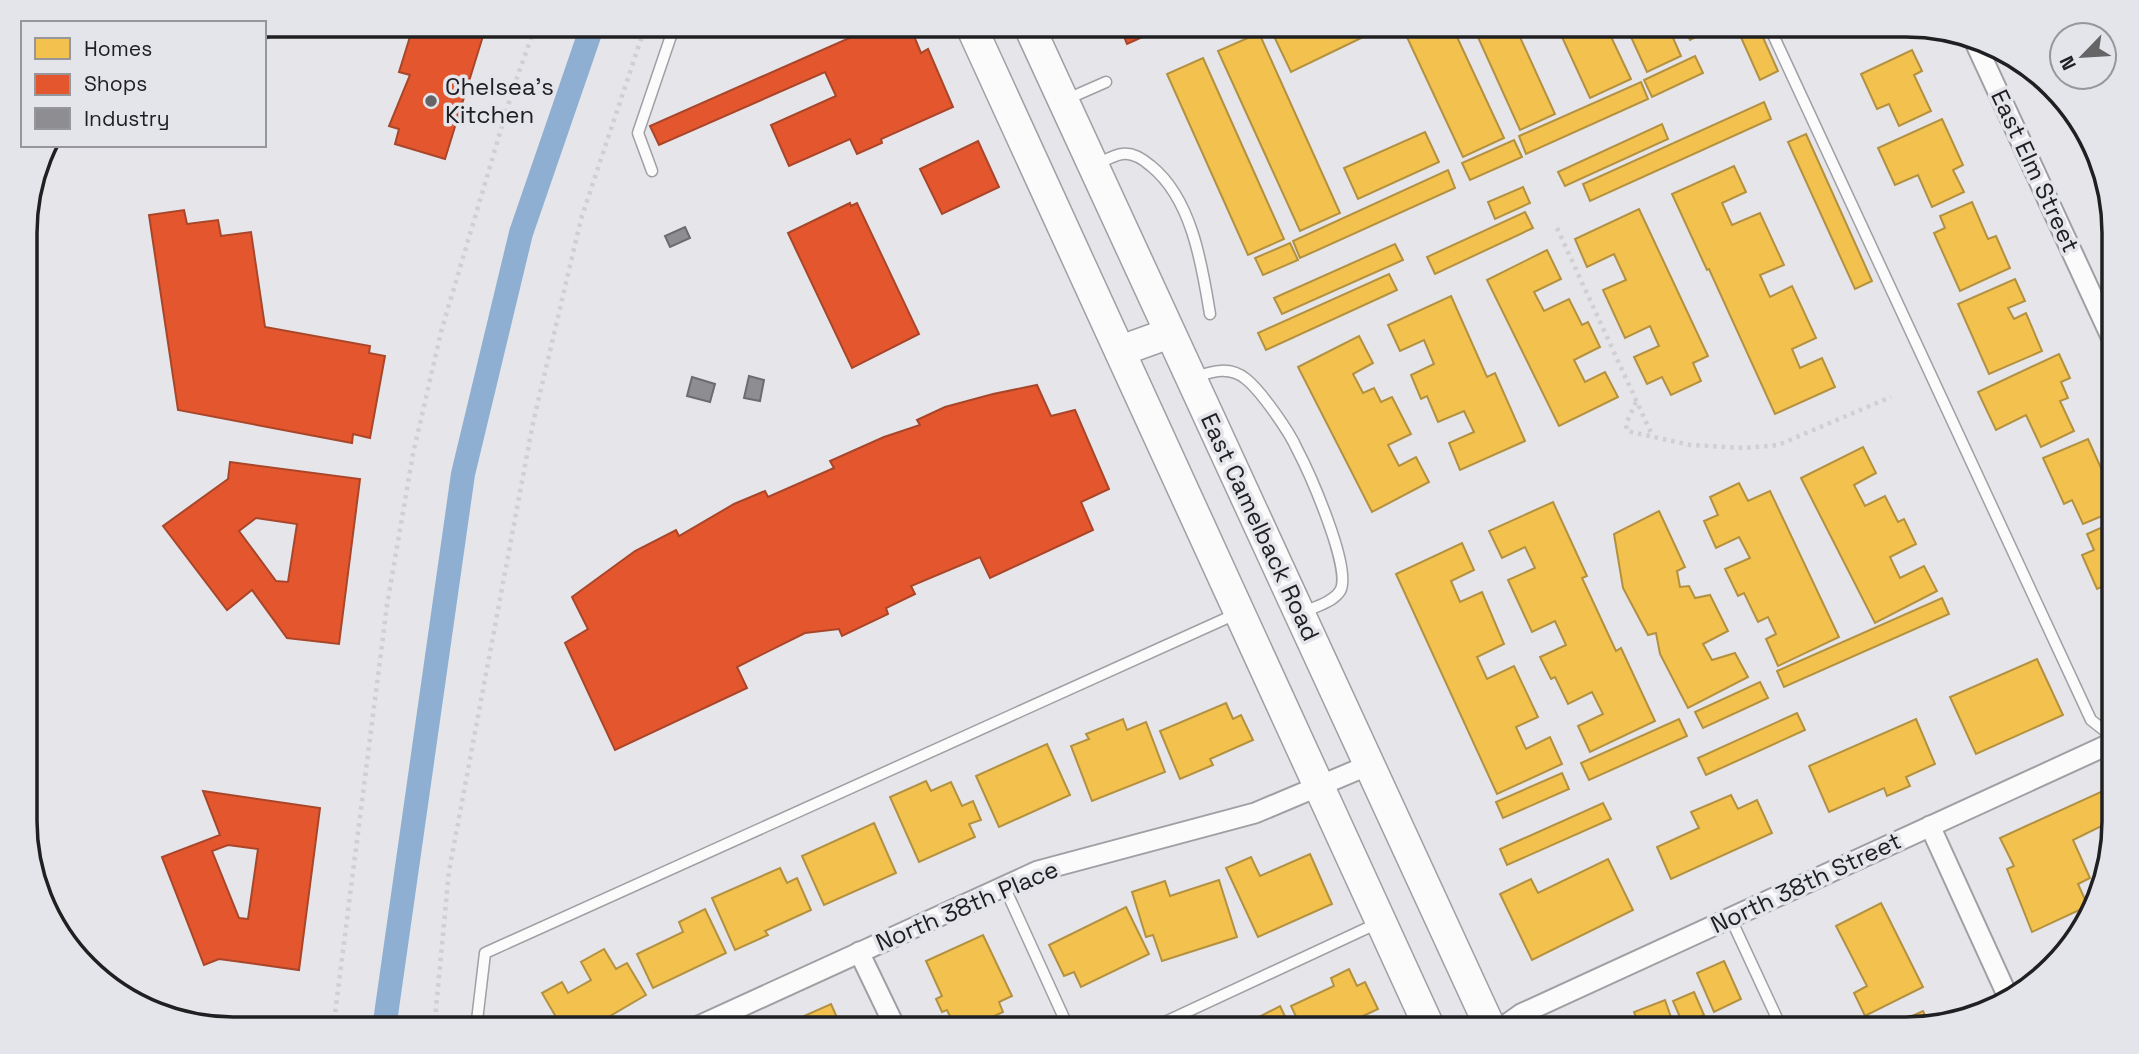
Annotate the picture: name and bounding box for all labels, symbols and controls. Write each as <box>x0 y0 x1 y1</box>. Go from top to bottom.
legend <box>21 21 266 147</box>
north arrow <box>2048 21 2118 91</box>
text: Homes <box>84 35 152 62</box>
text: N <box>2054 52 2082 74</box>
text: Shops <box>84 70 147 97</box>
place label: Chelsea's Kitchen <box>445 71 554 130</box>
street label: East Elm Street <box>1984 84 2087 257</box>
marker: Chelsea's Kitchen <box>423 93 439 109</box>
text: Industry <box>84 105 170 132</box>
street label: East Camelback Road <box>1194 408 1327 646</box>
street label: North 38th Street <box>1706 825 1906 940</box>
street label: North 38th Place <box>871 853 1063 958</box>

